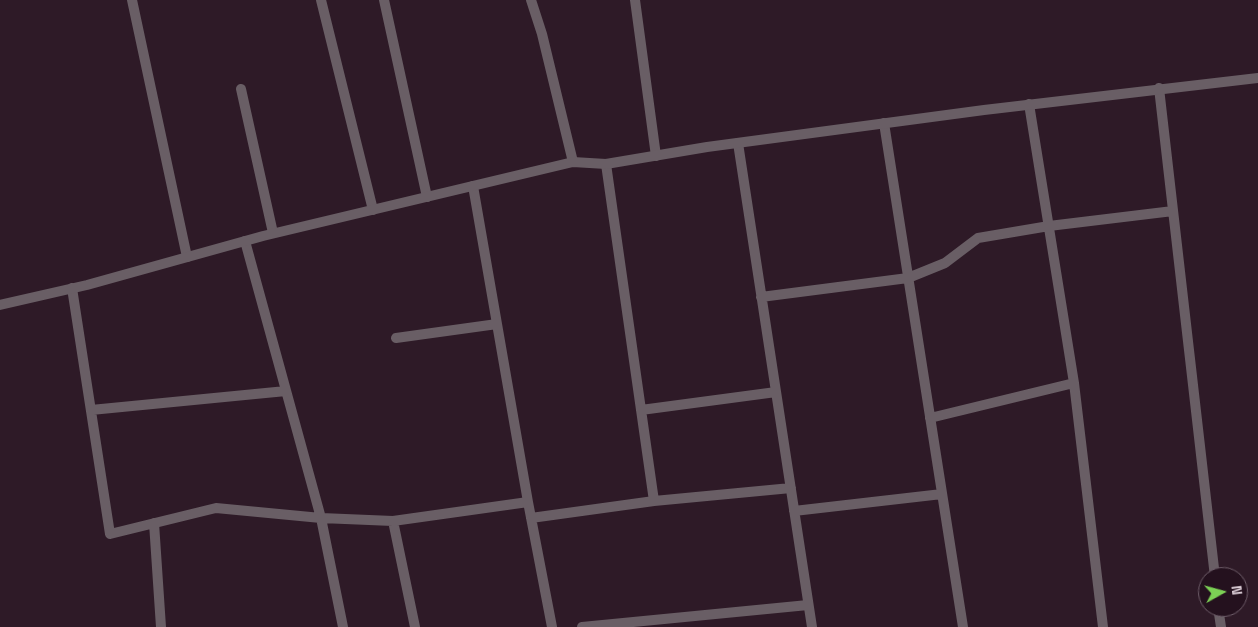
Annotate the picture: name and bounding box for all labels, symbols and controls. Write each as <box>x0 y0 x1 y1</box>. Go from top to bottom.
north arrow <box>1198 567 1248 617</box>
text: N <box>1227 585 1246 596</box>

